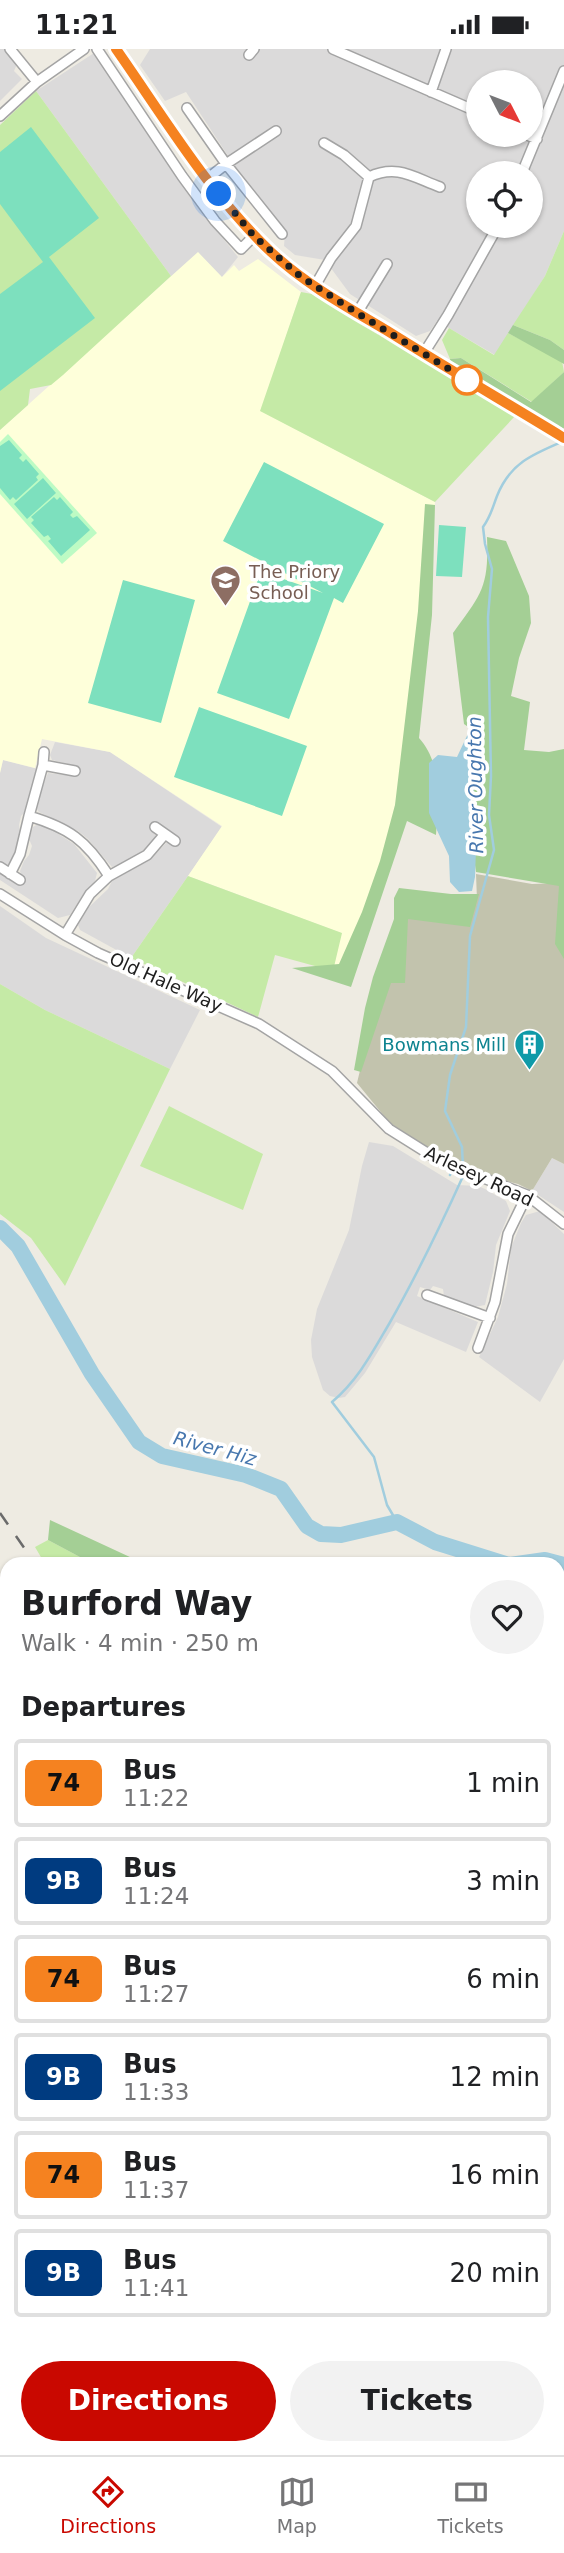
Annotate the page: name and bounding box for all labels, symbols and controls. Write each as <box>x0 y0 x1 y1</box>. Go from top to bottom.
text: 11:21 <box>35 10 118 40</box>
north arrow <box>466 70 542 147</box>
map controls <box>466 70 543 238</box>
button: locate <box>466 161 543 238</box>
your location <box>201 176 236 211</box>
unlabelled marker <box>452 365 482 395</box>
place label: The Priory School <box>248 561 341 603</box>
school or university icon: The Priory School <box>209 564 243 608</box>
water label: River Oughton <box>463 716 487 854</box>
street label: Old Hale Way <box>106 948 226 1016</box>
building icon: Bowmans Mill <box>512 1027 546 1071</box>
place label: Bowmans Mill <box>382 1034 506 1055</box>
street label: Arlesey Road <box>421 1142 537 1210</box>
water label: River Hiz <box>171 1426 260 1470</box>
button: heart <box>470 1580 544 1654</box>
text: Burford Way <box>21 1584 252 1623</box>
text: Walk · 4 min · 250 m <box>21 1630 259 1656</box>
text: Departures <box>21 1692 186 1722</box>
text: Bus <box>123 1755 177 1785</box>
text: 1 min <box>466 1768 540 1798</box>
text: 74 <box>47 1769 80 1797</box>
text: 11:22 <box>123 1785 189 1811</box>
text: Bus <box>123 1853 177 1883</box>
text: 3 min <box>466 1866 540 1896</box>
text: 9B <box>46 1867 81 1895</box>
text: 11:24 <box>123 1883 189 1909</box>
text: Bus <box>123 1951 177 1981</box>
text: 6 min <box>466 1964 540 1994</box>
text: 74 <box>47 1965 80 1993</box>
text: 11:27 <box>123 1981 189 2007</box>
text: Bus <box>123 2049 177 2079</box>
text: 12 min <box>450 2062 540 2092</box>
text: 9B <box>46 2063 81 2091</box>
text: 11:33 <box>123 2079 189 2105</box>
text: Bus <box>123 2147 177 2177</box>
text: 16 min <box>450 2160 540 2190</box>
text: 74 <box>47 2161 80 2189</box>
text: 11:37 <box>123 2177 189 2203</box>
text: Bus <box>123 2245 177 2275</box>
text: 20 min <box>450 2258 540 2288</box>
text: 9B <box>46 2259 81 2287</box>
text: 11:41 <box>123 2275 189 2301</box>
button: Directions <box>21 2361 276 2441</box>
button: Tickets <box>290 2361 544 2441</box>
tab: Directions <box>60 2473 156 2537</box>
tab: Map <box>277 2473 317 2537</box>
tab: Tickets <box>438 2473 504 2537</box>

